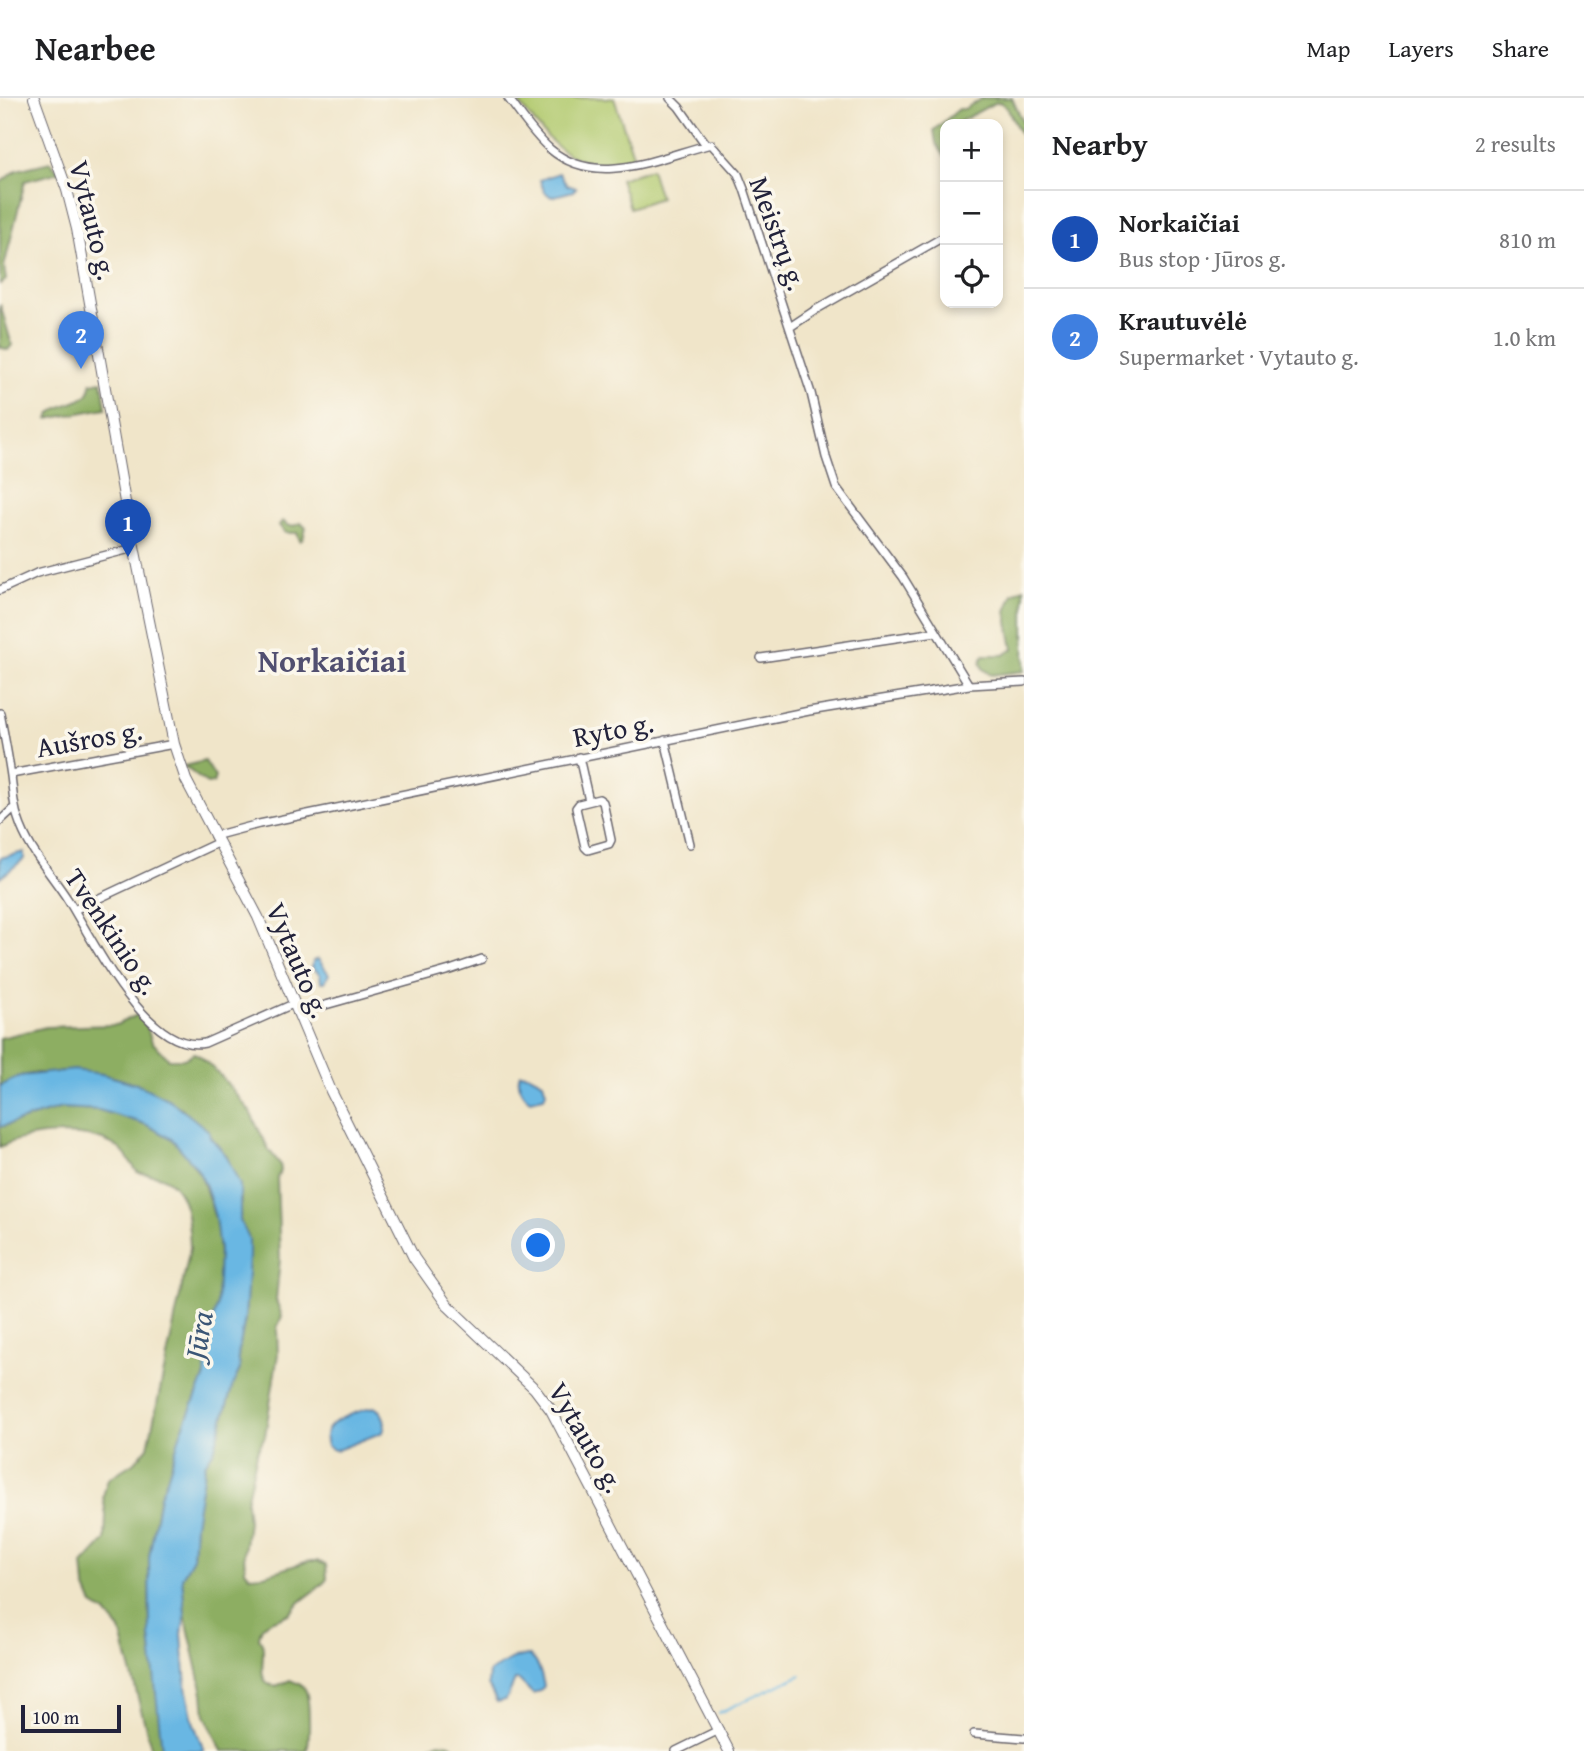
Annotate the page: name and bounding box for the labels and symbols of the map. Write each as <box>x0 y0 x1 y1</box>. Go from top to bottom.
street label: Vytauto g. <box>59 156 129 284</box>
street label: Meistrų g. <box>739 170 819 296</box>
pin: 2 <box>58 311 104 369</box>
pin: 1 <box>105 499 151 557</box>
district label: Norkaičiai <box>258 637 406 684</box>
street label: Ryto g. <box>569 701 657 757</box>
street label: Aušros g. <box>33 709 145 767</box>
street label: Tvenkinio g. <box>56 860 170 1002</box>
street label: Vytauto g. <box>256 896 342 1024</box>
your location <box>521 1228 555 1262</box>
water label: Jūra <box>171 1307 224 1368</box>
street label: Vytauto g. <box>539 1374 635 1500</box>
scale bar <box>21 1702 121 1734</box>

